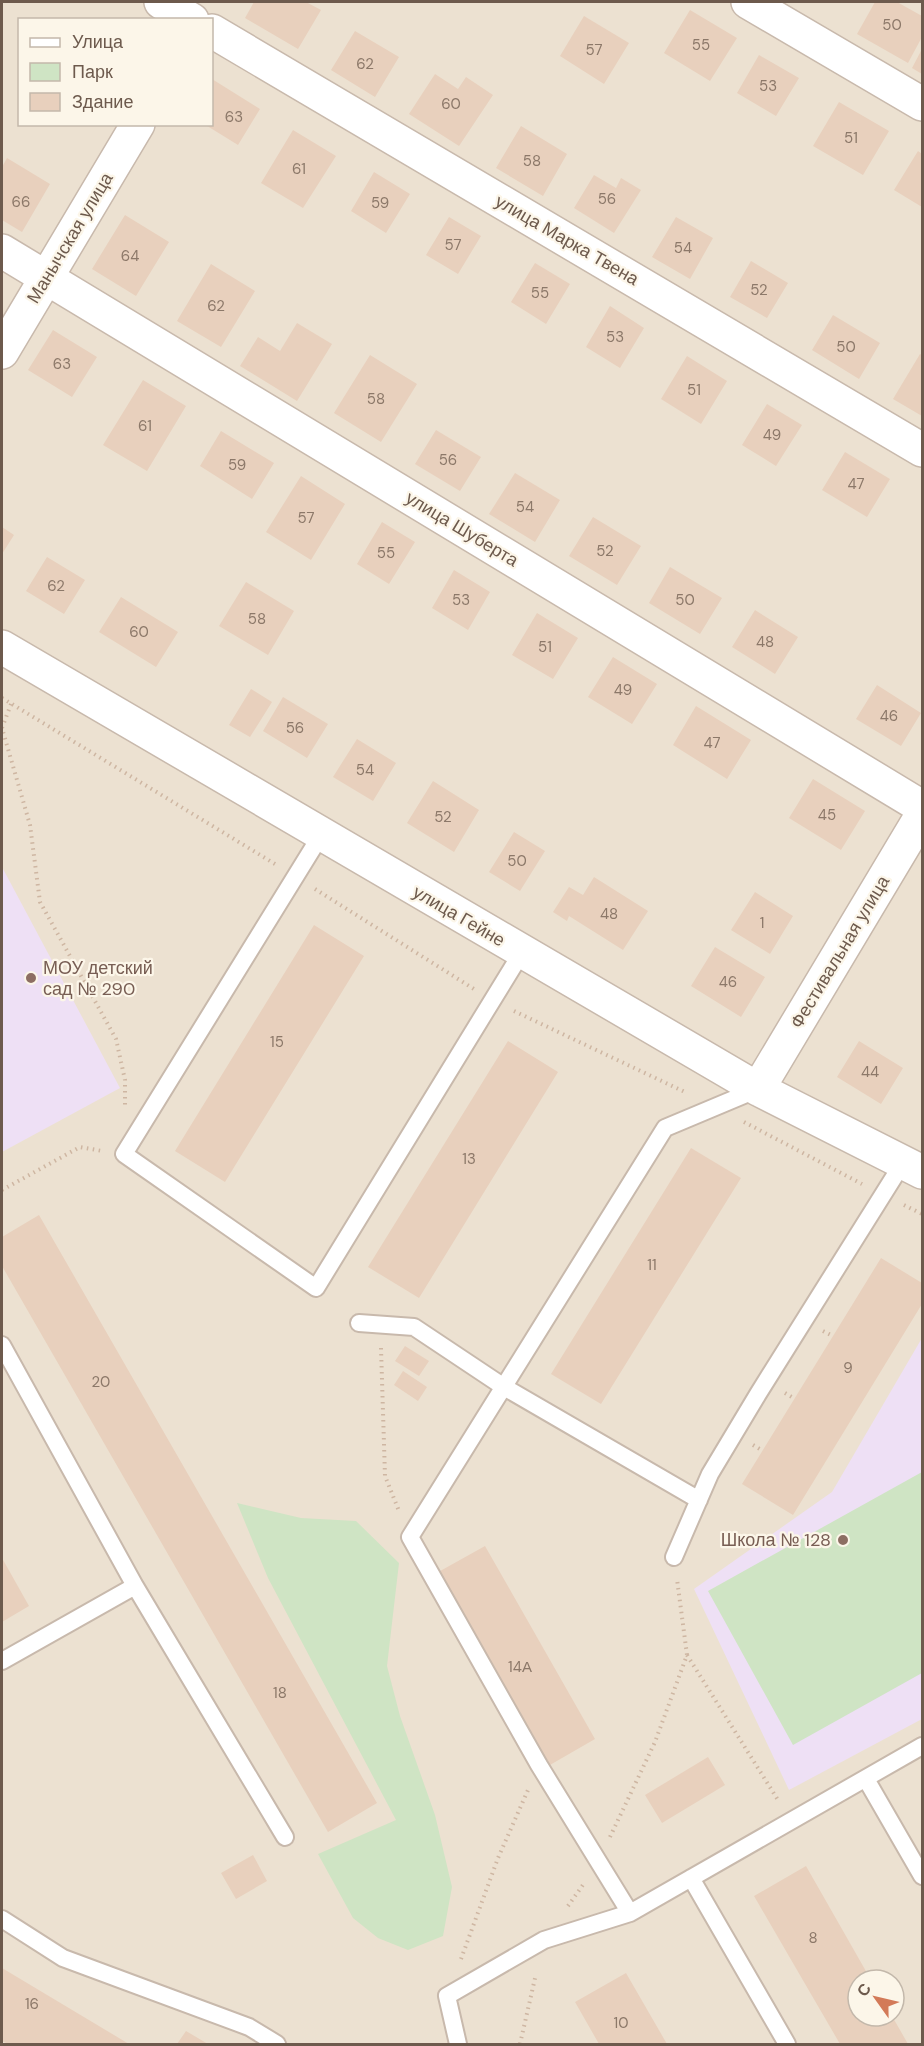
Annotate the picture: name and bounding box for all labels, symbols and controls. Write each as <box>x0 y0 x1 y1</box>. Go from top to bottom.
house number: 50 <box>882 15 902 35</box>
legend <box>18 18 213 126</box>
text: Улица <box>72 30 124 54</box>
house number: 55 <box>692 35 710 55</box>
house number: 57 <box>586 40 602 60</box>
house number: 62 <box>356 54 374 74</box>
text: Парк <box>72 60 113 84</box>
house number: 53 <box>759 76 777 96</box>
text: Здание <box>72 90 133 114</box>
house number: 60 <box>441 94 461 114</box>
house number: 63 <box>225 107 243 127</box>
house number: 51 <box>844 128 858 148</box>
house number: 58 <box>523 151 541 171</box>
house number: 61 <box>292 159 306 179</box>
street label: Манычская улица <box>21 167 119 308</box>
street label: улица Марка Твена <box>491 189 644 291</box>
house number: 56 <box>598 189 616 209</box>
house number: 66 <box>12 192 30 212</box>
house number: 59 <box>371 193 389 213</box>
house number: 57 <box>445 235 461 255</box>
house number: 54 <box>674 238 692 258</box>
house number: 64 <box>121 246 139 266</box>
house number: 52 <box>750 280 768 300</box>
house number: 55 <box>531 283 549 303</box>
house number: 62 <box>207 296 225 316</box>
house number: 53 <box>606 327 624 347</box>
house number: 50 <box>836 337 856 357</box>
house number: 63 <box>53 354 71 374</box>
house number: 51 <box>687 380 701 400</box>
house number: 58 <box>367 389 385 409</box>
house number: 61 <box>138 416 152 436</box>
house number: 49 <box>763 425 781 445</box>
house number: 56 <box>439 450 457 470</box>
house number: 59 <box>228 455 246 475</box>
house number: 47 <box>847 474 865 494</box>
street label: улица Шуберта <box>401 486 524 573</box>
house number: 54 <box>516 497 534 517</box>
house number: 57 <box>298 508 314 528</box>
house number: 52 <box>596 541 614 561</box>
house number: 55 <box>377 543 395 563</box>
house number: 62 <box>47 576 65 596</box>
house number: 53 <box>452 590 470 610</box>
house number: 50 <box>675 590 695 610</box>
house number: 58 <box>248 609 266 629</box>
house number: 60 <box>129 622 149 642</box>
house number: 48 <box>756 632 774 652</box>
house number: 51 <box>538 637 552 657</box>
house number: 49 <box>614 680 632 700</box>
house number: 46 <box>880 706 898 726</box>
house number: 56 <box>286 718 304 738</box>
house number: 47 <box>703 733 721 753</box>
house number: 54 <box>356 760 374 780</box>
house number: 45 <box>818 805 836 825</box>
house number: 52 <box>434 807 452 827</box>
house number: 50 <box>507 851 527 871</box>
street label: Фестивальная улица <box>785 870 896 1033</box>
street label: улица Гейне <box>408 880 510 952</box>
house number: 48 <box>600 904 618 924</box>
house number: 1 <box>760 913 764 933</box>
place label: МОУ детский сад № 290 <box>43 956 153 1001</box>
marker: МОУ детский сад № 290 <box>24 971 38 985</box>
house number: 46 <box>719 972 737 992</box>
house number: 15 <box>270 1032 284 1052</box>
house number: 44 <box>861 1062 879 1082</box>
house number: 13 <box>462 1149 476 1169</box>
house number: 11 <box>647 1255 657 1275</box>
house number: 9 <box>843 1358 853 1378</box>
house number: 20 <box>92 1372 110 1392</box>
place label: Школа № 128 <box>721 1528 831 1552</box>
marker: Школа № 128 <box>836 1533 850 1547</box>
house number: 14А <box>508 1657 532 1677</box>
house number: 18 <box>273 1683 287 1703</box>
house number: 8 <box>808 1928 818 1948</box>
north arrow <box>846 1968 906 2028</box>
text: С <box>852 1979 876 2001</box>
house number: 16 <box>25 1994 39 2014</box>
house number: 10 <box>614 2013 628 2033</box>

